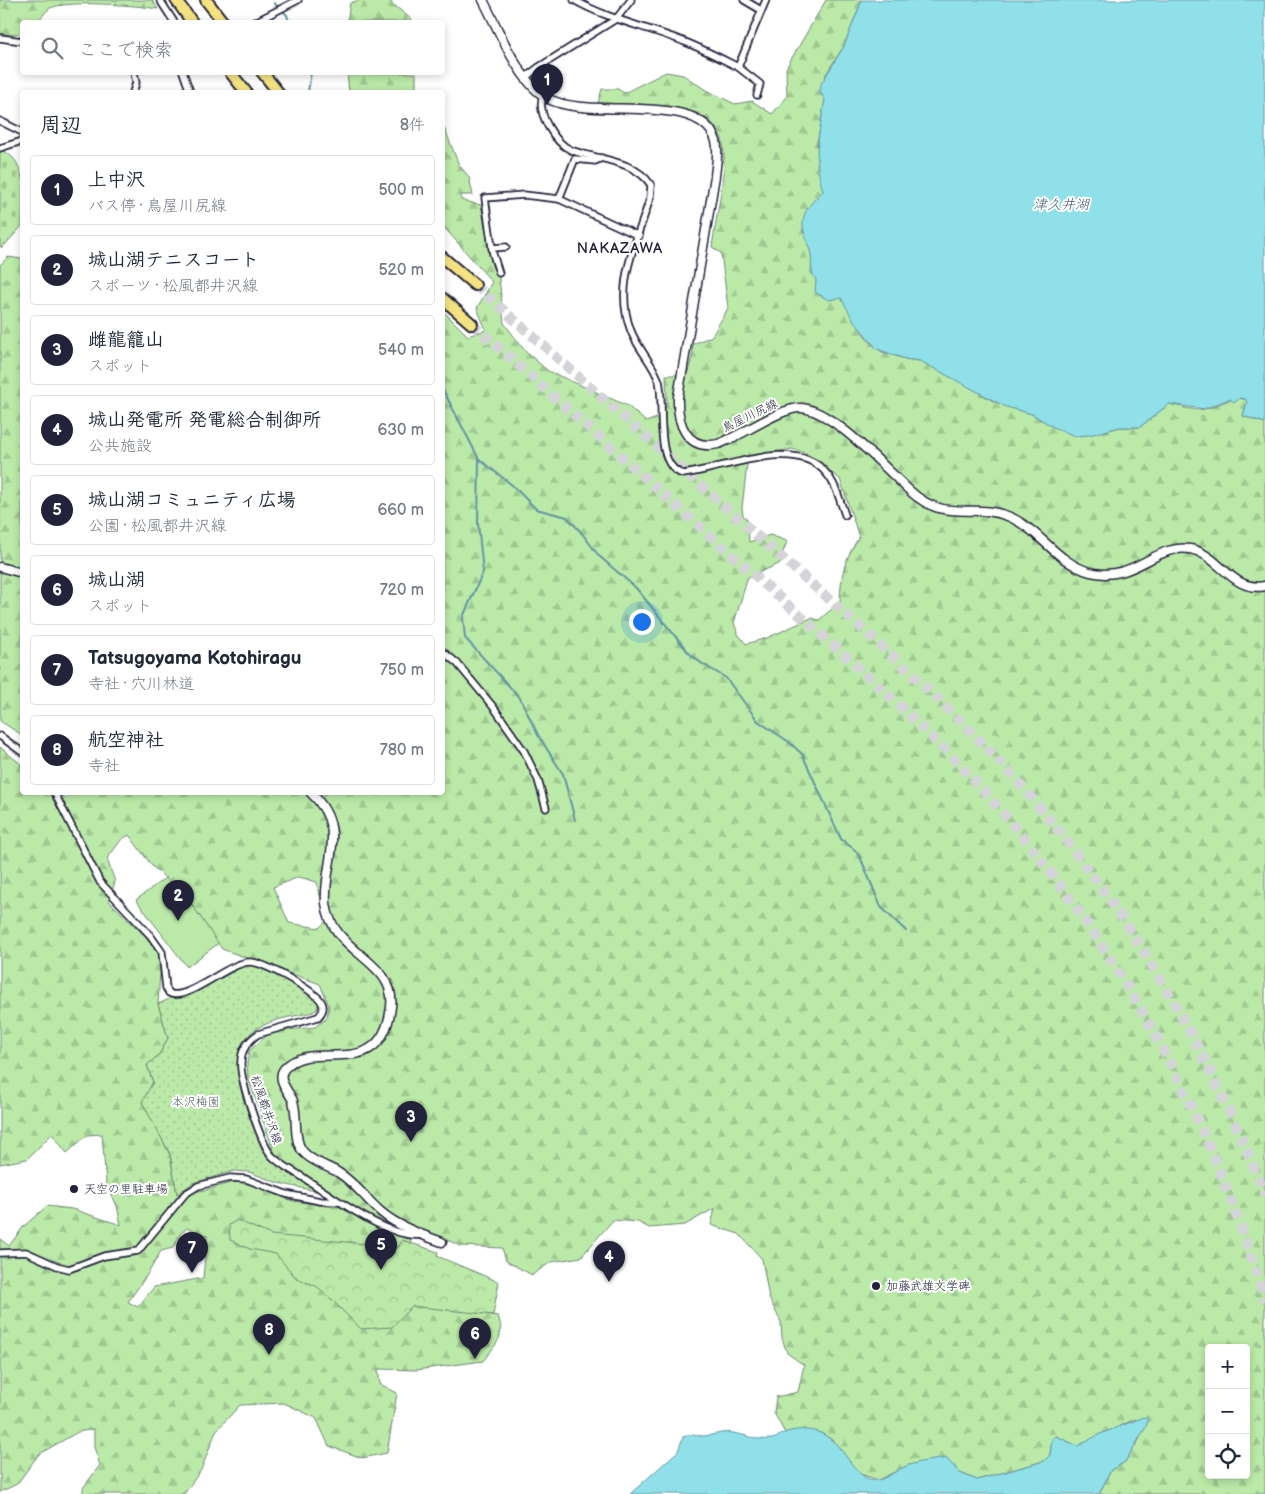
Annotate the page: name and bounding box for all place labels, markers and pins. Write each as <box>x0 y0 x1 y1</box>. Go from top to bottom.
pin: 1 <box>531 64 563 105</box>
pin: 2 <box>162 880 194 921</box>
pin: 3 <box>395 1101 427 1142</box>
place label: 天空の里駐車場 <box>84 1182 168 1197</box>
marker: 天空の里駐車場 <box>68 1183 80 1195</box>
pin: 5 <box>365 1229 397 1270</box>
pin: 7 <box>176 1232 208 1273</box>
pin: 4 <box>593 1241 625 1282</box>
place label: 加藤武雄文学碑 <box>886 1279 970 1294</box>
marker: 加藤武雄文学碑 <box>870 1280 882 1292</box>
pin: 8 <box>253 1314 285 1355</box>
pin: 6 <box>459 1318 491 1359</box>

